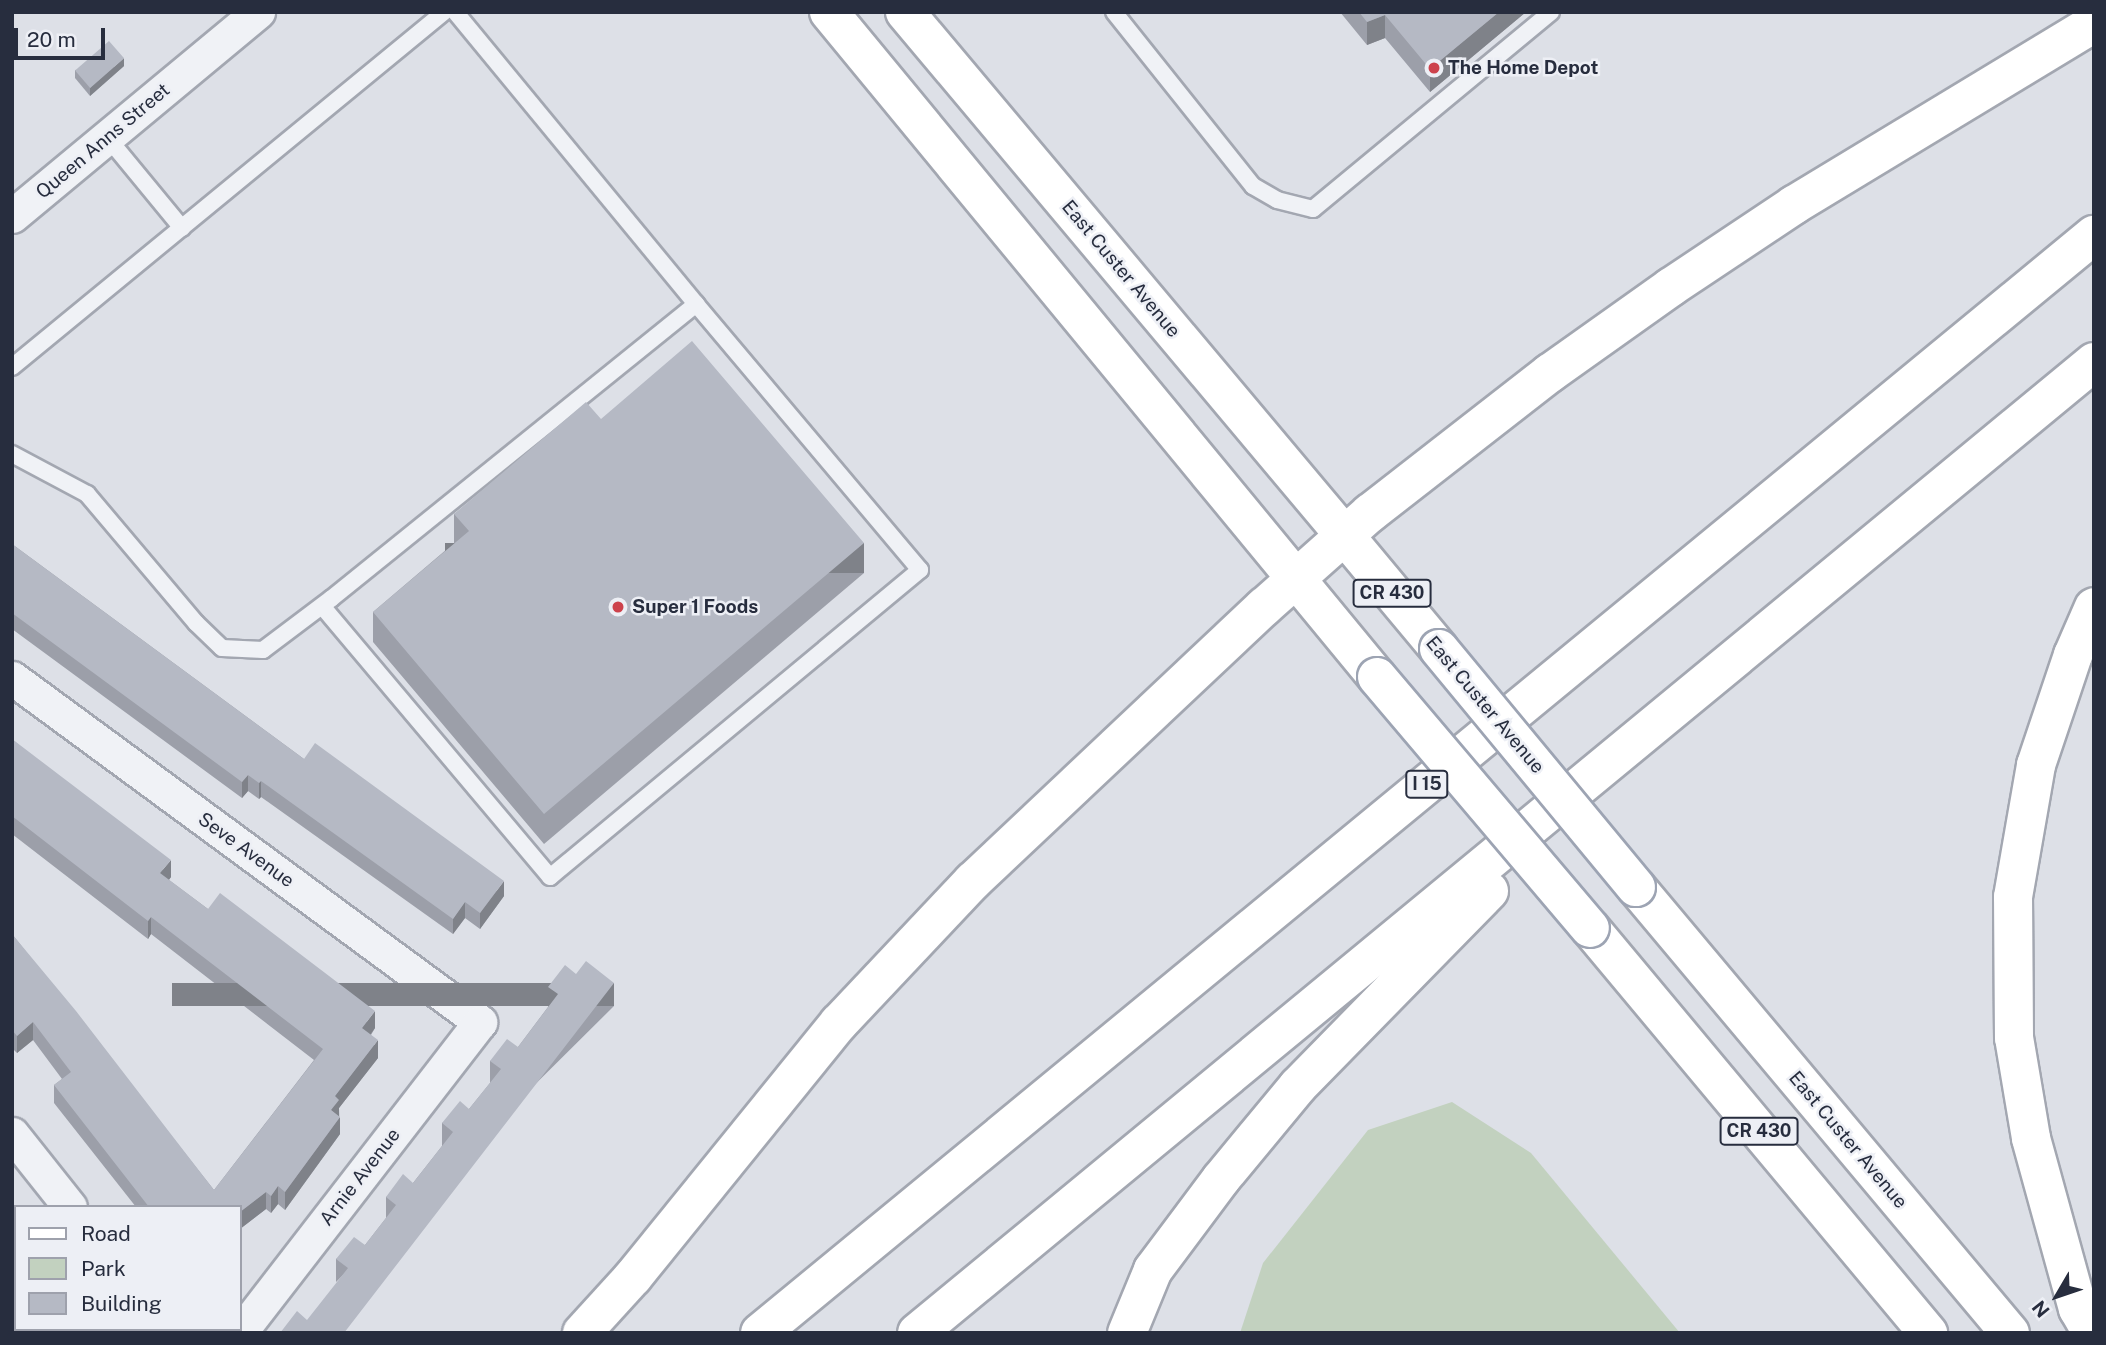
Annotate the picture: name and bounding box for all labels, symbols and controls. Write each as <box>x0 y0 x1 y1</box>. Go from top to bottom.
scale bar <box>18 14 108 58</box>
text: 20 m <box>27 27 76 52</box>
place label: The Home Depot <box>1448 57 1598 79</box>
marker: The Home Depot <box>1426 60 1442 76</box>
street label: Queen Anns Street <box>32 78 174 204</box>
street label: East Custer Avenue <box>1057 196 1185 342</box>
road number: CR 430 <box>1352 578 1432 608</box>
place label: Super 1 Foods <box>632 596 758 618</box>
marker: Super 1 Foods <box>610 599 626 615</box>
street label: East Custer Avenue <box>1421 632 1549 778</box>
road number: I 15 <box>1404 770 1450 798</box>
street label: Seve Avenue <box>193 807 299 893</box>
street label: East Custer Avenue <box>1784 1067 1912 1213</box>
road number: CR 430 <box>1719 1116 1799 1146</box>
street label: Arnie Avenue <box>315 1124 405 1230</box>
legend <box>14 1205 242 1331</box>
text: Road <box>81 1221 131 1246</box>
text: Park <box>81 1256 126 1281</box>
north arrow <box>2022 1261 2092 1331</box>
text: Building <box>81 1291 162 1316</box>
text: N <box>2027 1297 2054 1322</box>

